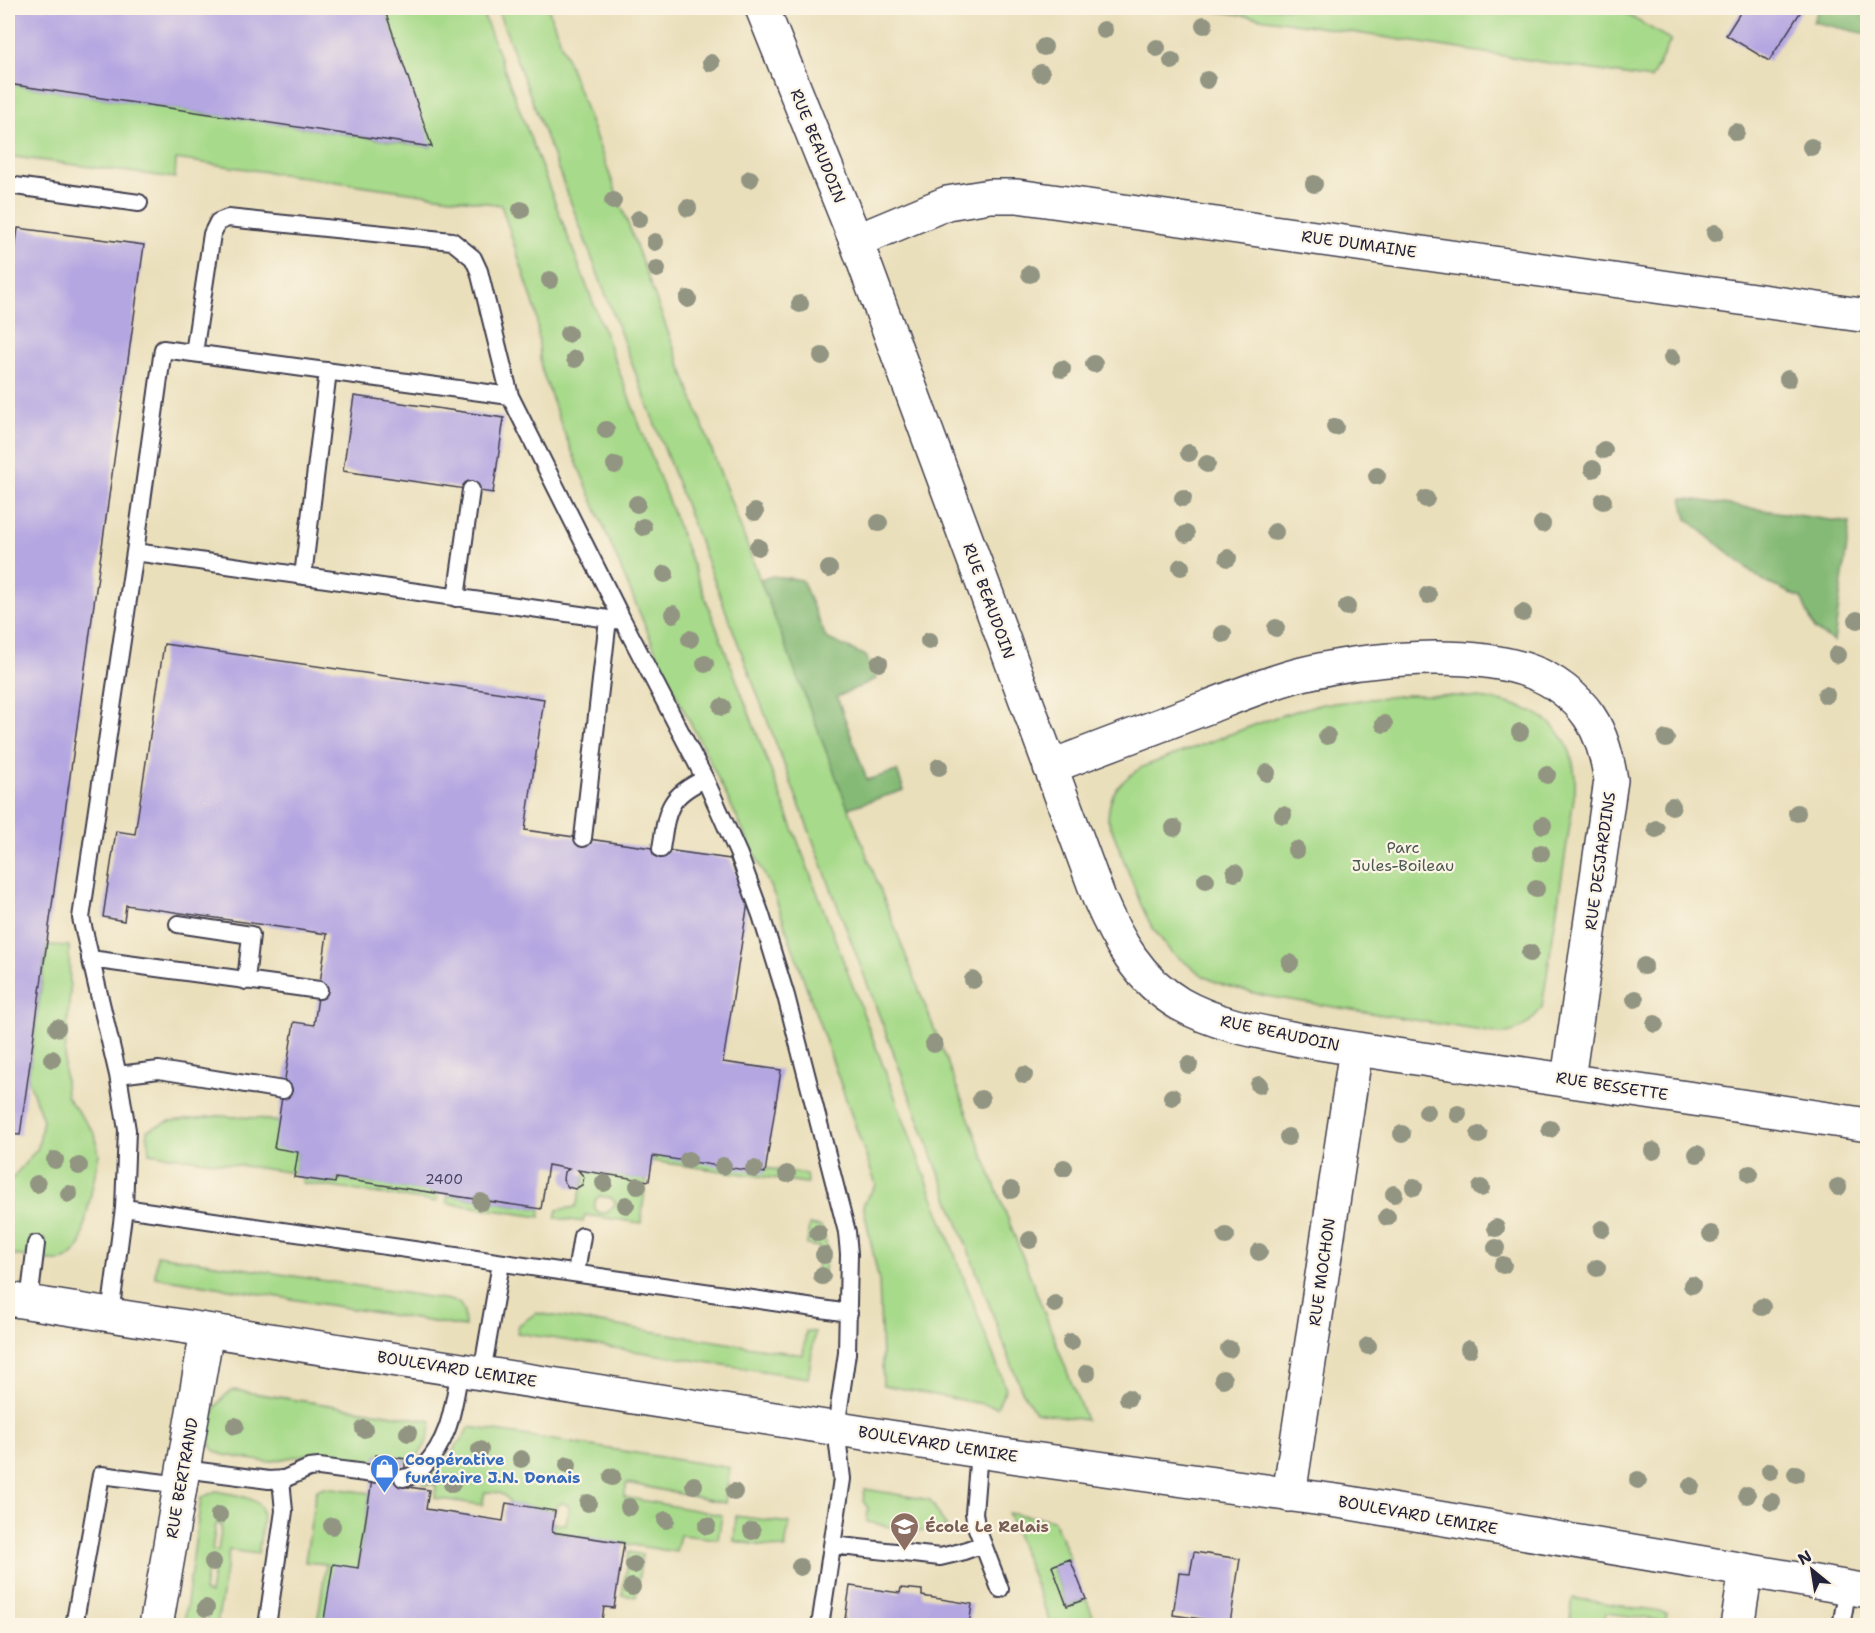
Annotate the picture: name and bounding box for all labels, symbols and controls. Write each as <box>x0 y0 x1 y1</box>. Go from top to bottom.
street label: RUE BEAUDOIN <box>786 86 850 206</box>
street label: RUE DUMAINE <box>1300 226 1418 262</box>
street label: RUE BEAUDOIN <box>958 540 1020 662</box>
street label: RUE DESJARDINS <box>1580 790 1620 931</box>
park label: Parc Jules-Boileau <box>1352 837 1454 876</box>
street label: RUE BEAUDOIN <box>1218 1010 1342 1056</box>
street label: RUE BESSETTE <box>1554 1067 1670 1105</box>
house number: 2400 <box>425 1170 463 1188</box>
street label: RUE MOCHON <box>1304 1217 1340 1327</box>
street label: BOULEVARD LEMIRE <box>376 1346 538 1392</box>
street label: RUE BERTRAND <box>161 1416 203 1540</box>
street label: BOULEVARD LEMIRE <box>857 1421 1019 1467</box>
place label: Coopérative funéraire J.N. Donais <box>405 1449 581 1488</box>
shop icon: Coopérative funéraire J.N. Donais <box>368 1452 400 1494</box>
street label: BOULEVARD LEMIRE <box>1337 1491 1499 1539</box>
school or university icon: École Le Relais <box>888 1510 920 1552</box>
place label: École Le Relais <box>925 1516 1049 1537</box>
north arrow <box>1782 1540 1842 1600</box>
text: N <box>1794 1545 1815 1570</box>

